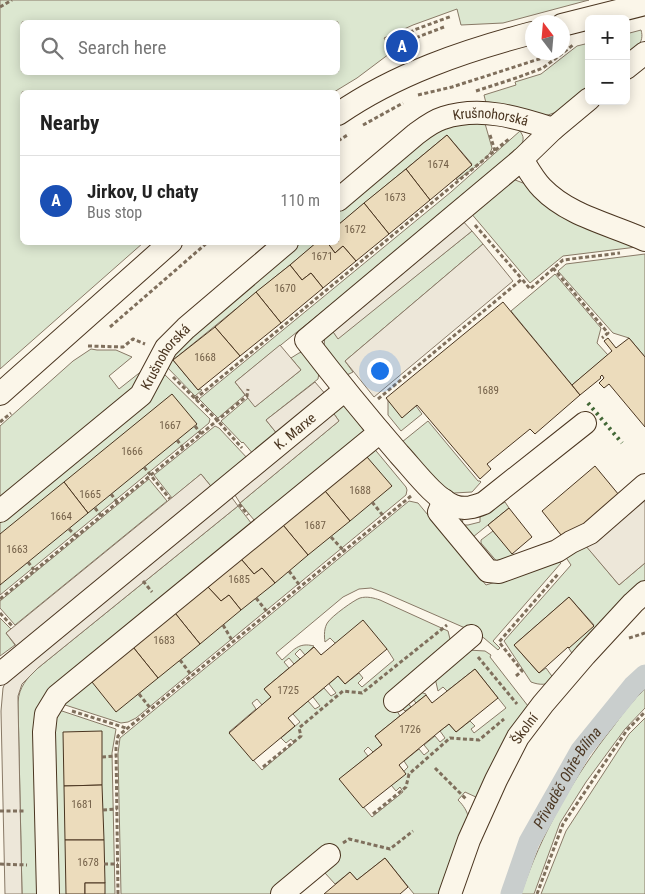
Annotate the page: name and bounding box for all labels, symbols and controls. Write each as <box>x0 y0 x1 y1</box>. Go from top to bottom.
north arrow <box>525 15 570 60</box>
map controls <box>585 15 630 105</box>
button: + <box>585 15 630 60</box>
search box <box>20 20 340 75</box>
pin: A <box>386 27 418 65</box>
icon: search <box>38 34 66 62</box>
text: Search here <box>78 36 166 59</box>
button: − <box>585 60 630 105</box>
street label: Krušnohorská <box>451 105 530 129</box>
text: Nearby <box>40 111 99 135</box>
house number: 1674 <box>427 158 449 171</box>
text: Jirkov, U chaty <box>87 180 198 203</box>
text: A <box>51 191 61 210</box>
text: 110 m <box>281 191 320 210</box>
house number: 1673 <box>384 191 406 204</box>
text: Bus stop <box>87 203 142 222</box>
house number: 1672 <box>344 223 366 236</box>
house number: 1671 <box>311 250 333 263</box>
house number: 1670 <box>274 282 296 295</box>
street label: Krušnohorská <box>137 321 193 392</box>
house number: 1668 <box>194 351 216 364</box>
your location <box>367 358 393 384</box>
house number: 1689 <box>477 384 499 397</box>
street label: K. Marxe <box>271 409 319 453</box>
house number: 1667 <box>159 419 181 432</box>
house number: 1666 <box>121 445 143 458</box>
house number: 1688 <box>349 484 371 497</box>
house number: 1665 <box>79 488 101 501</box>
house number: 1664 <box>50 510 72 523</box>
house number: 1687 <box>304 519 326 532</box>
house number: 1663 <box>6 543 28 556</box>
house number: 1685 <box>228 573 250 586</box>
house number: 1683 <box>153 634 175 647</box>
house number: 1725 <box>277 684 299 697</box>
street label: Školní <box>507 710 541 746</box>
house number: 1726 <box>399 723 421 736</box>
water label: Přivaděč Ohře-Bílina <box>530 723 605 832</box>
house number: 1681 <box>71 798 93 811</box>
house number: 1678 <box>77 856 99 869</box>

